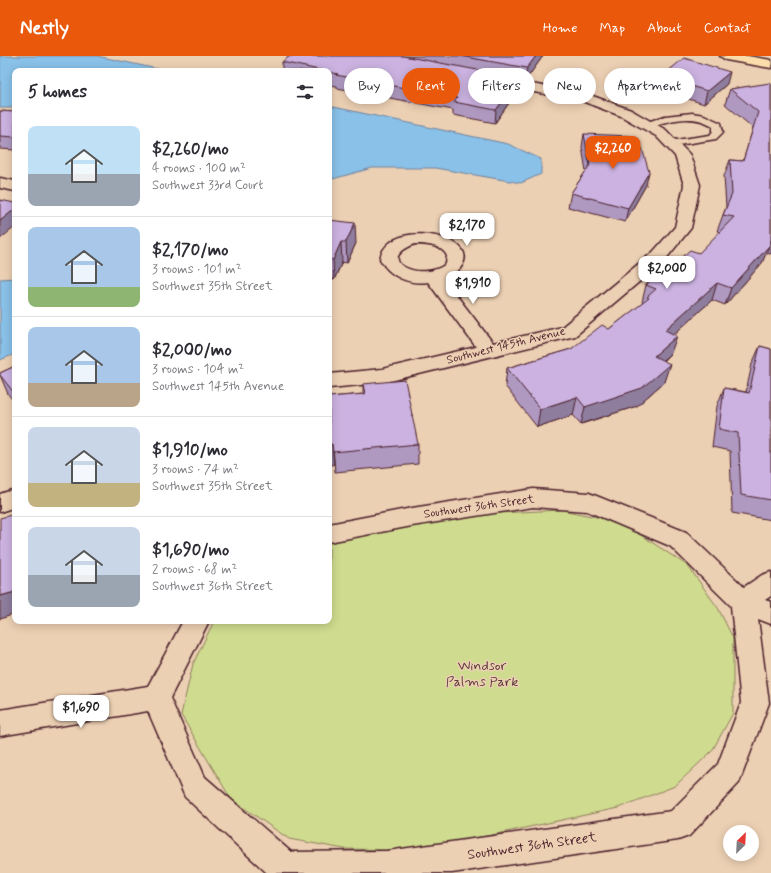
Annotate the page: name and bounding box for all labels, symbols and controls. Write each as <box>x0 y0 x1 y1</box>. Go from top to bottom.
text: Nestly <box>20 16 69 41</box>
text: Home <box>543 19 577 37</box>
text: Map <box>599 19 625 37</box>
text: About <box>647 19 682 37</box>
text: Contact <box>704 19 751 37</box>
chip: Buy <box>344 68 394 104</box>
chip: Rent <box>402 68 460 104</box>
chip: Filters <box>468 68 535 104</box>
chip: New <box>543 68 596 104</box>
chip: Apartment <box>604 68 695 104</box>
text: 5 homes <box>28 81 87 103</box>
icon: filters <box>294 81 316 103</box>
pin: $2,260 <box>580 136 646 170</box>
text: $2,260/mo <box>152 138 229 160</box>
text: $2,260 <box>594 140 632 157</box>
icon: home <box>60 142 108 190</box>
text: 4 rooms · 100 m² <box>152 160 246 177</box>
text: Southwest 33rd Court <box>152 177 263 194</box>
pin: $2,170 <box>434 213 500 247</box>
text: $2,170 <box>449 217 485 234</box>
text: $2,170/mo <box>152 239 229 261</box>
icon: home <box>60 243 108 291</box>
pin: $2,000 <box>634 256 700 290</box>
text: $2,000 <box>647 260 687 277</box>
text: 3 rooms · 101 m² <box>152 261 241 278</box>
pin: $1,910 <box>440 271 506 305</box>
text: $1,910 <box>455 275 491 292</box>
text: Southwest 35th Street <box>152 278 273 295</box>
street label: Southwest 145th Avenue <box>445 323 567 369</box>
text: $2,000/mo <box>152 339 232 361</box>
icon: home <box>60 343 108 391</box>
text: 3 rooms · 104 m² <box>152 361 244 378</box>
text: Southwest 145th Avenue <box>152 378 284 395</box>
text: $1,910/mo <box>152 439 228 461</box>
icon: home <box>60 443 108 491</box>
text: 3 rooms · 74 m² <box>152 461 239 478</box>
text: Southwest 35th Street <box>152 478 273 495</box>
street label: Southwest 36th Street <box>423 491 535 523</box>
text: $1,690/mo <box>152 539 229 561</box>
icon: home <box>60 543 108 591</box>
text: 2 rooms · 68 m² <box>152 561 237 578</box>
text: Southwest 36th Street <box>152 578 273 595</box>
park label: Windsor Palms Park <box>446 657 518 691</box>
pin: $1,690 <box>48 695 114 729</box>
text: $1,690 <box>62 699 100 716</box>
north arrow <box>723 825 759 861</box>
map controls <box>723 825 759 861</box>
street label: Southwest 36th Street <box>466 828 598 864</box>

